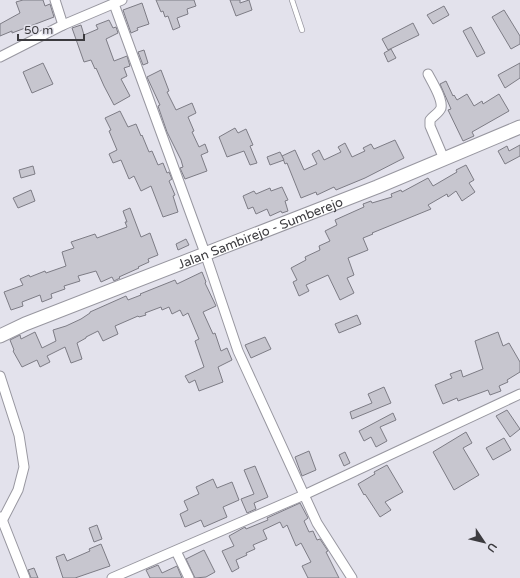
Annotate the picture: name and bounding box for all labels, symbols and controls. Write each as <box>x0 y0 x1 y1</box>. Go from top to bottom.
scale bar <box>18 16 84 42</box>
text: 50 m <box>24 23 53 37</box>
street label: Jalan Sambirejo - Sumberejo <box>175 194 346 273</box>
north arrow <box>464 522 504 562</box>
text: U <box>484 540 499 555</box>

